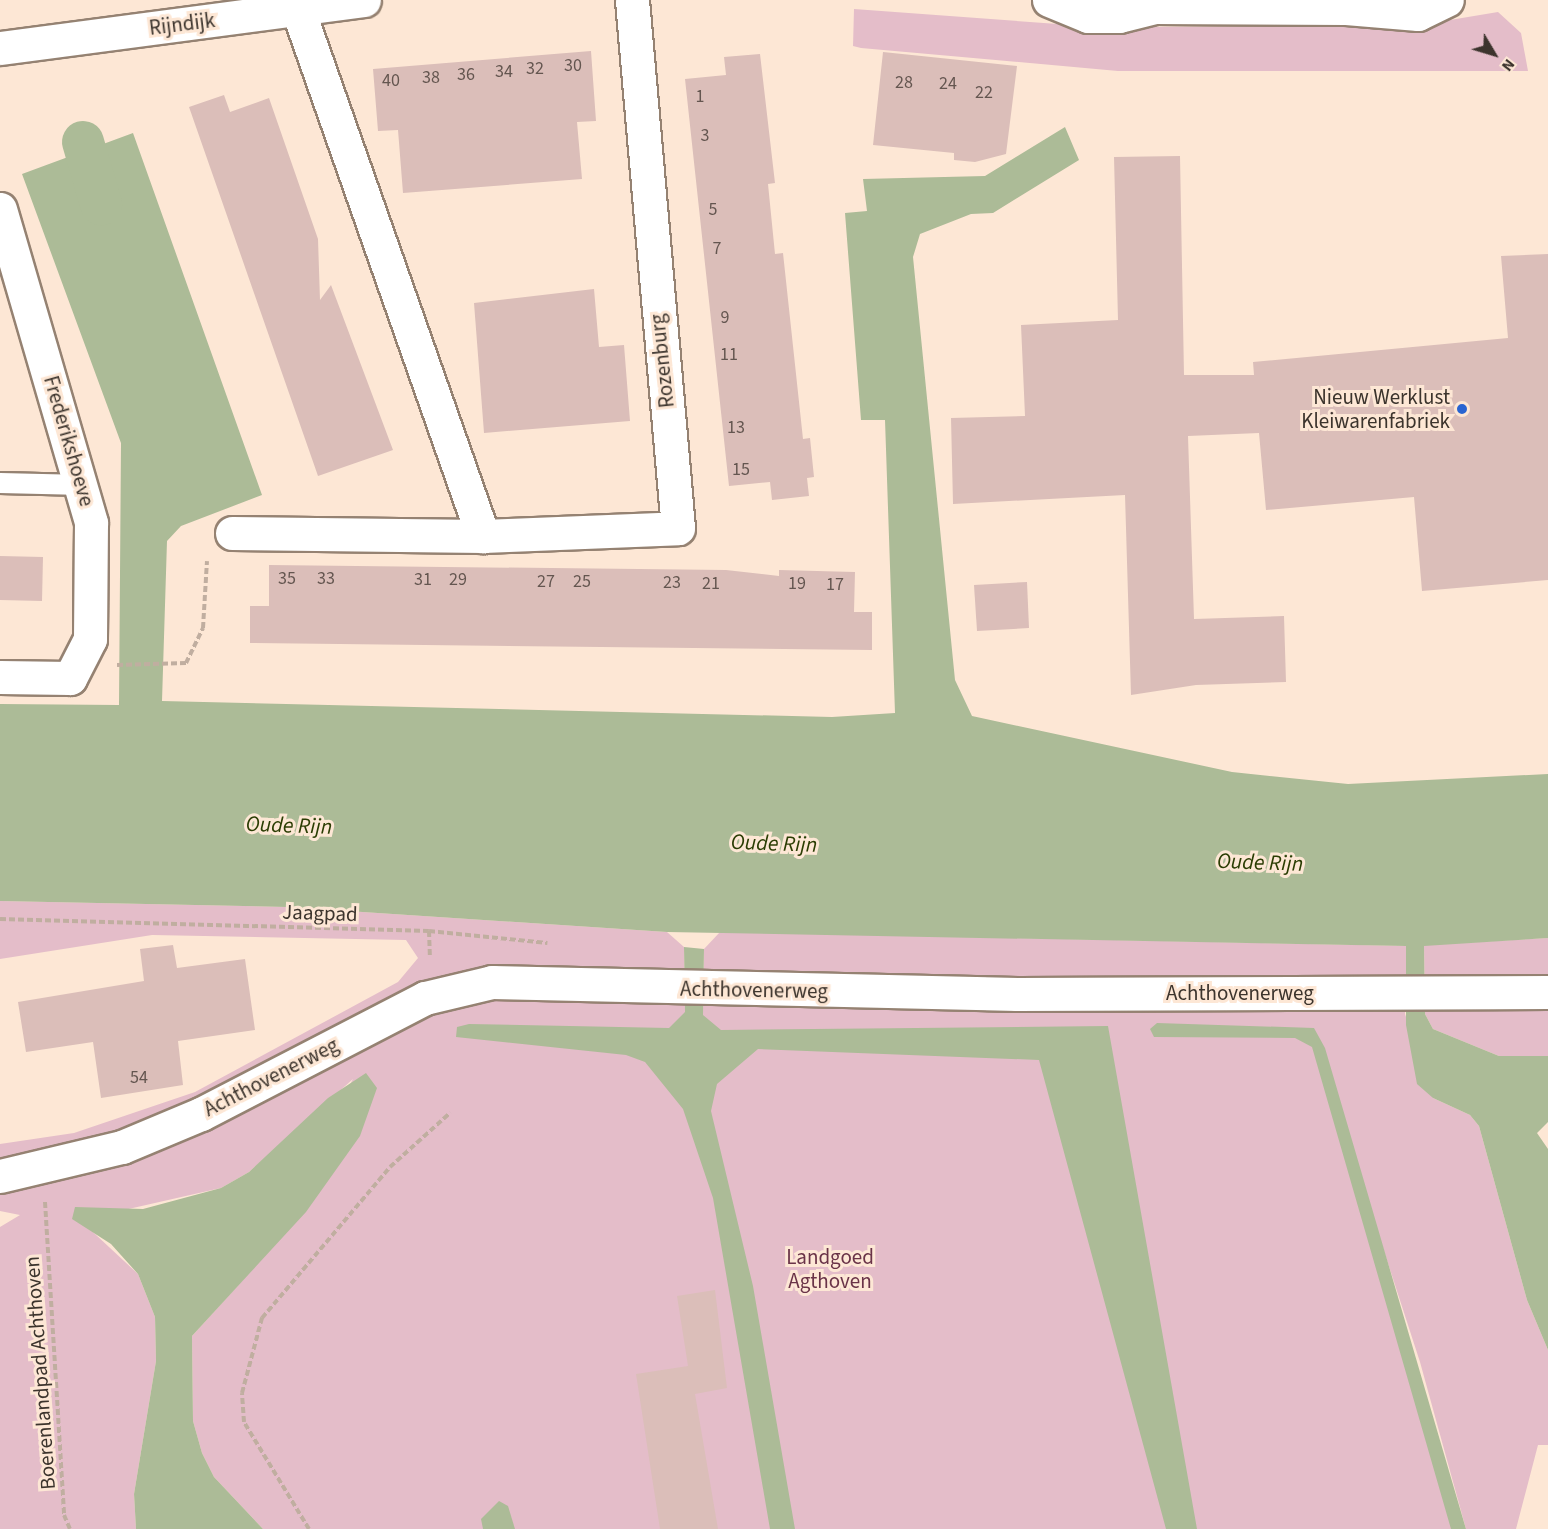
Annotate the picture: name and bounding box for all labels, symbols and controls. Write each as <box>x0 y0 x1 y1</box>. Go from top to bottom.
street label: Rijndijk <box>148 7 216 41</box>
north arrow <box>1464 24 1524 84</box>
text: N <box>1496 54 1520 76</box>
house number: 30 <box>564 55 582 77</box>
house number: 32 <box>526 58 544 80</box>
house number: 34 <box>495 61 513 83</box>
house number: 36 <box>457 64 475 86</box>
house number: 38 <box>422 67 440 89</box>
house number: 40 <box>382 70 400 92</box>
house number: 28 <box>895 72 913 94</box>
house number: 24 <box>939 73 957 95</box>
house number: 22 <box>975 82 993 104</box>
house number: 1 <box>696 86 704 108</box>
house number: 3 <box>701 125 709 147</box>
house number: 5 <box>709 199 717 221</box>
house number: 7 <box>713 238 721 260</box>
house number: 9 <box>721 307 729 329</box>
street label: Rozenburg <box>645 313 679 409</box>
house number: 11 <box>720 344 738 366</box>
street label: Frederikshoeve <box>38 373 100 509</box>
place label: Nieuw Werklust Kleiwarenfabriek <box>1301 384 1450 434</box>
marker: Nieuw Werklust Kleiwarenfabriek <box>1455 402 1469 416</box>
house number: 13 <box>727 417 745 439</box>
house number: 15 <box>732 459 750 481</box>
house number: 35 <box>278 568 296 590</box>
house number: 33 <box>317 568 335 590</box>
house number: 31 <box>414 569 432 591</box>
house number: 29 <box>449 569 467 591</box>
house number: 27 <box>537 571 555 593</box>
house number: 25 <box>573 571 591 593</box>
house number: 23 <box>663 572 681 594</box>
house number: 21 <box>702 573 720 595</box>
house number: 19 <box>788 573 806 595</box>
house number: 17 <box>826 574 844 596</box>
water label: Oude Rijn <box>245 811 333 841</box>
water label: Oude Rijn <box>730 829 818 859</box>
water label: Oude Rijn <box>1216 848 1304 878</box>
street label: Jaagpad <box>282 899 358 927</box>
street label: Achthovenerweg <box>680 976 828 1004</box>
street label: Achthovenerweg <box>1166 980 1314 1006</box>
street label: Achthovenerweg <box>199 1032 343 1122</box>
house number: 54 <box>130 1067 148 1089</box>
park label: Landgoed Agthoven <box>786 1244 874 1294</box>
street label: Boerenlandpad Achthoven <box>19 1255 61 1491</box>

